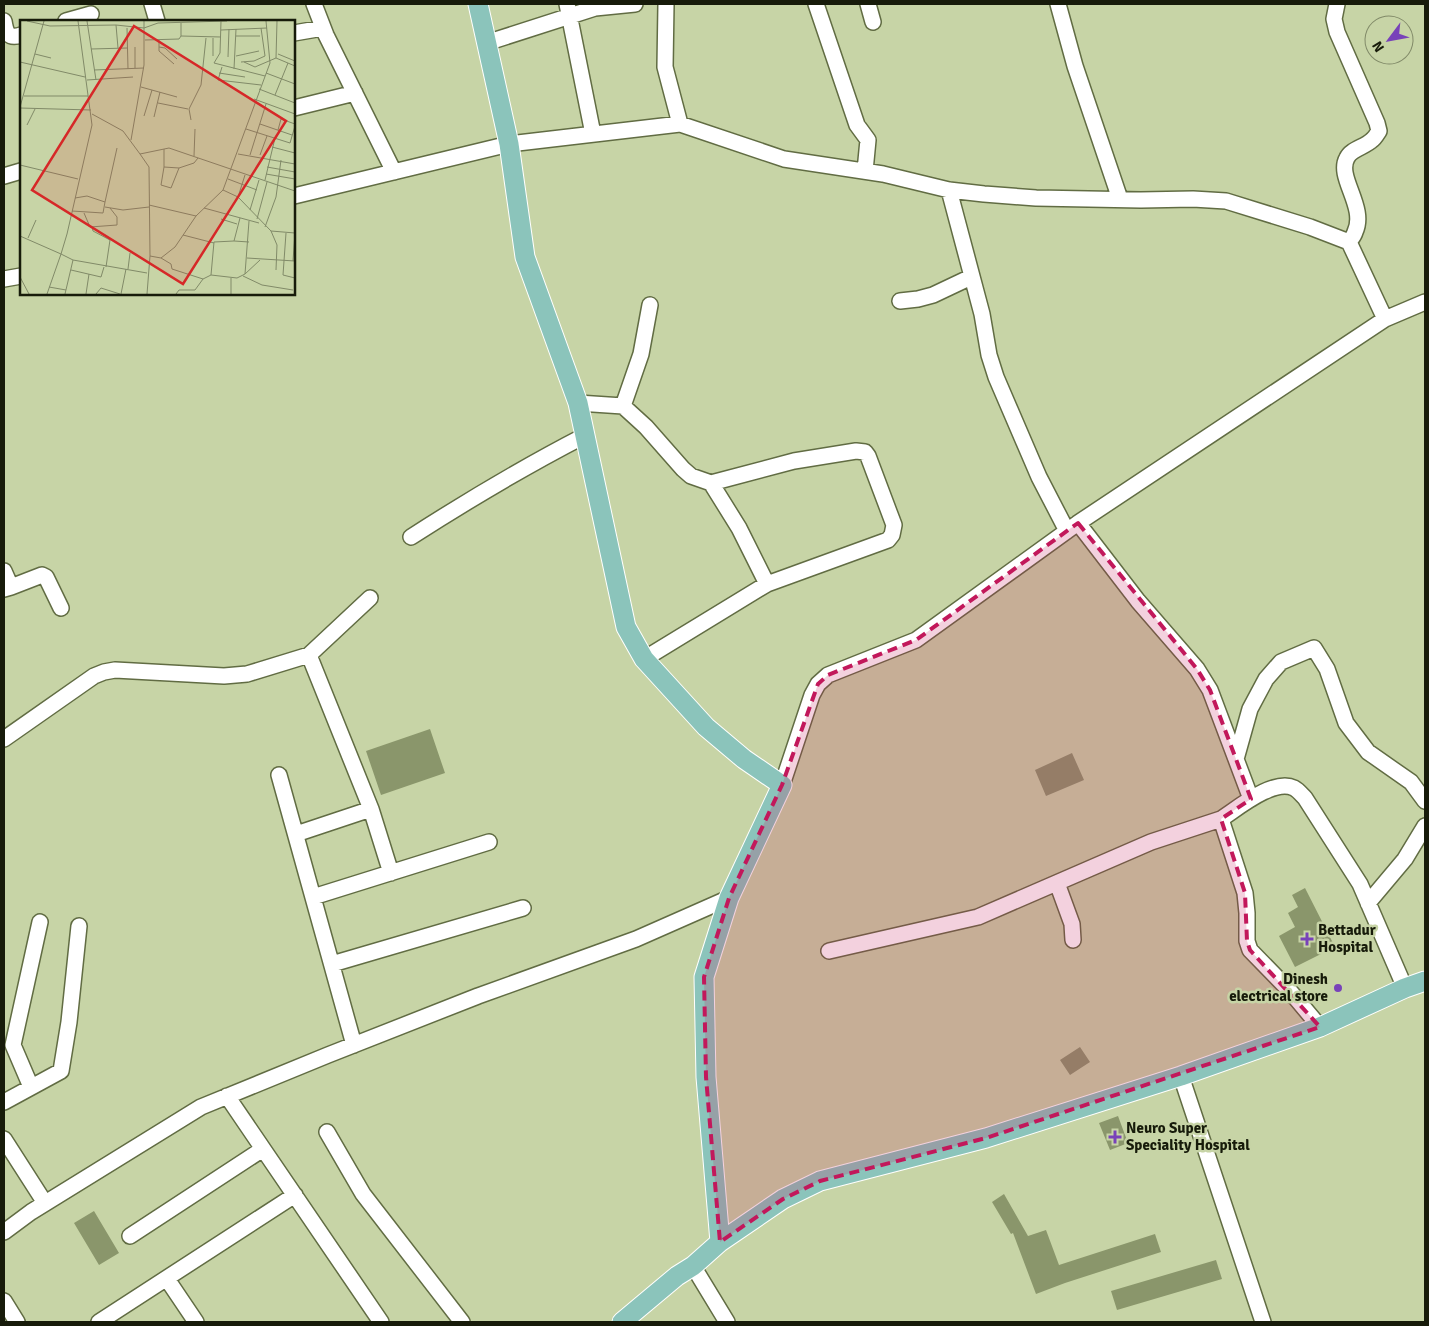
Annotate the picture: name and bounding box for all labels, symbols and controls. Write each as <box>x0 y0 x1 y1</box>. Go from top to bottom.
north arrow <box>1364 15 1414 65</box>
inset map <box>20 20 295 295</box>
text: N <box>1369 38 1388 55</box>
place label: Bettadur Hospital <box>1318 921 1376 956</box>
marker: Bettadur Hospital <box>1300 932 1314 946</box>
place label: Dinesh electrical store <box>1229 970 1328 1005</box>
marker: Dinesh electrical store <box>1332 982 1344 994</box>
place label: Neuro Super Speciality Hospital <box>1126 1119 1250 1154</box>
marker: Neuro Super Speciality Hospital <box>1108 1130 1122 1144</box>

